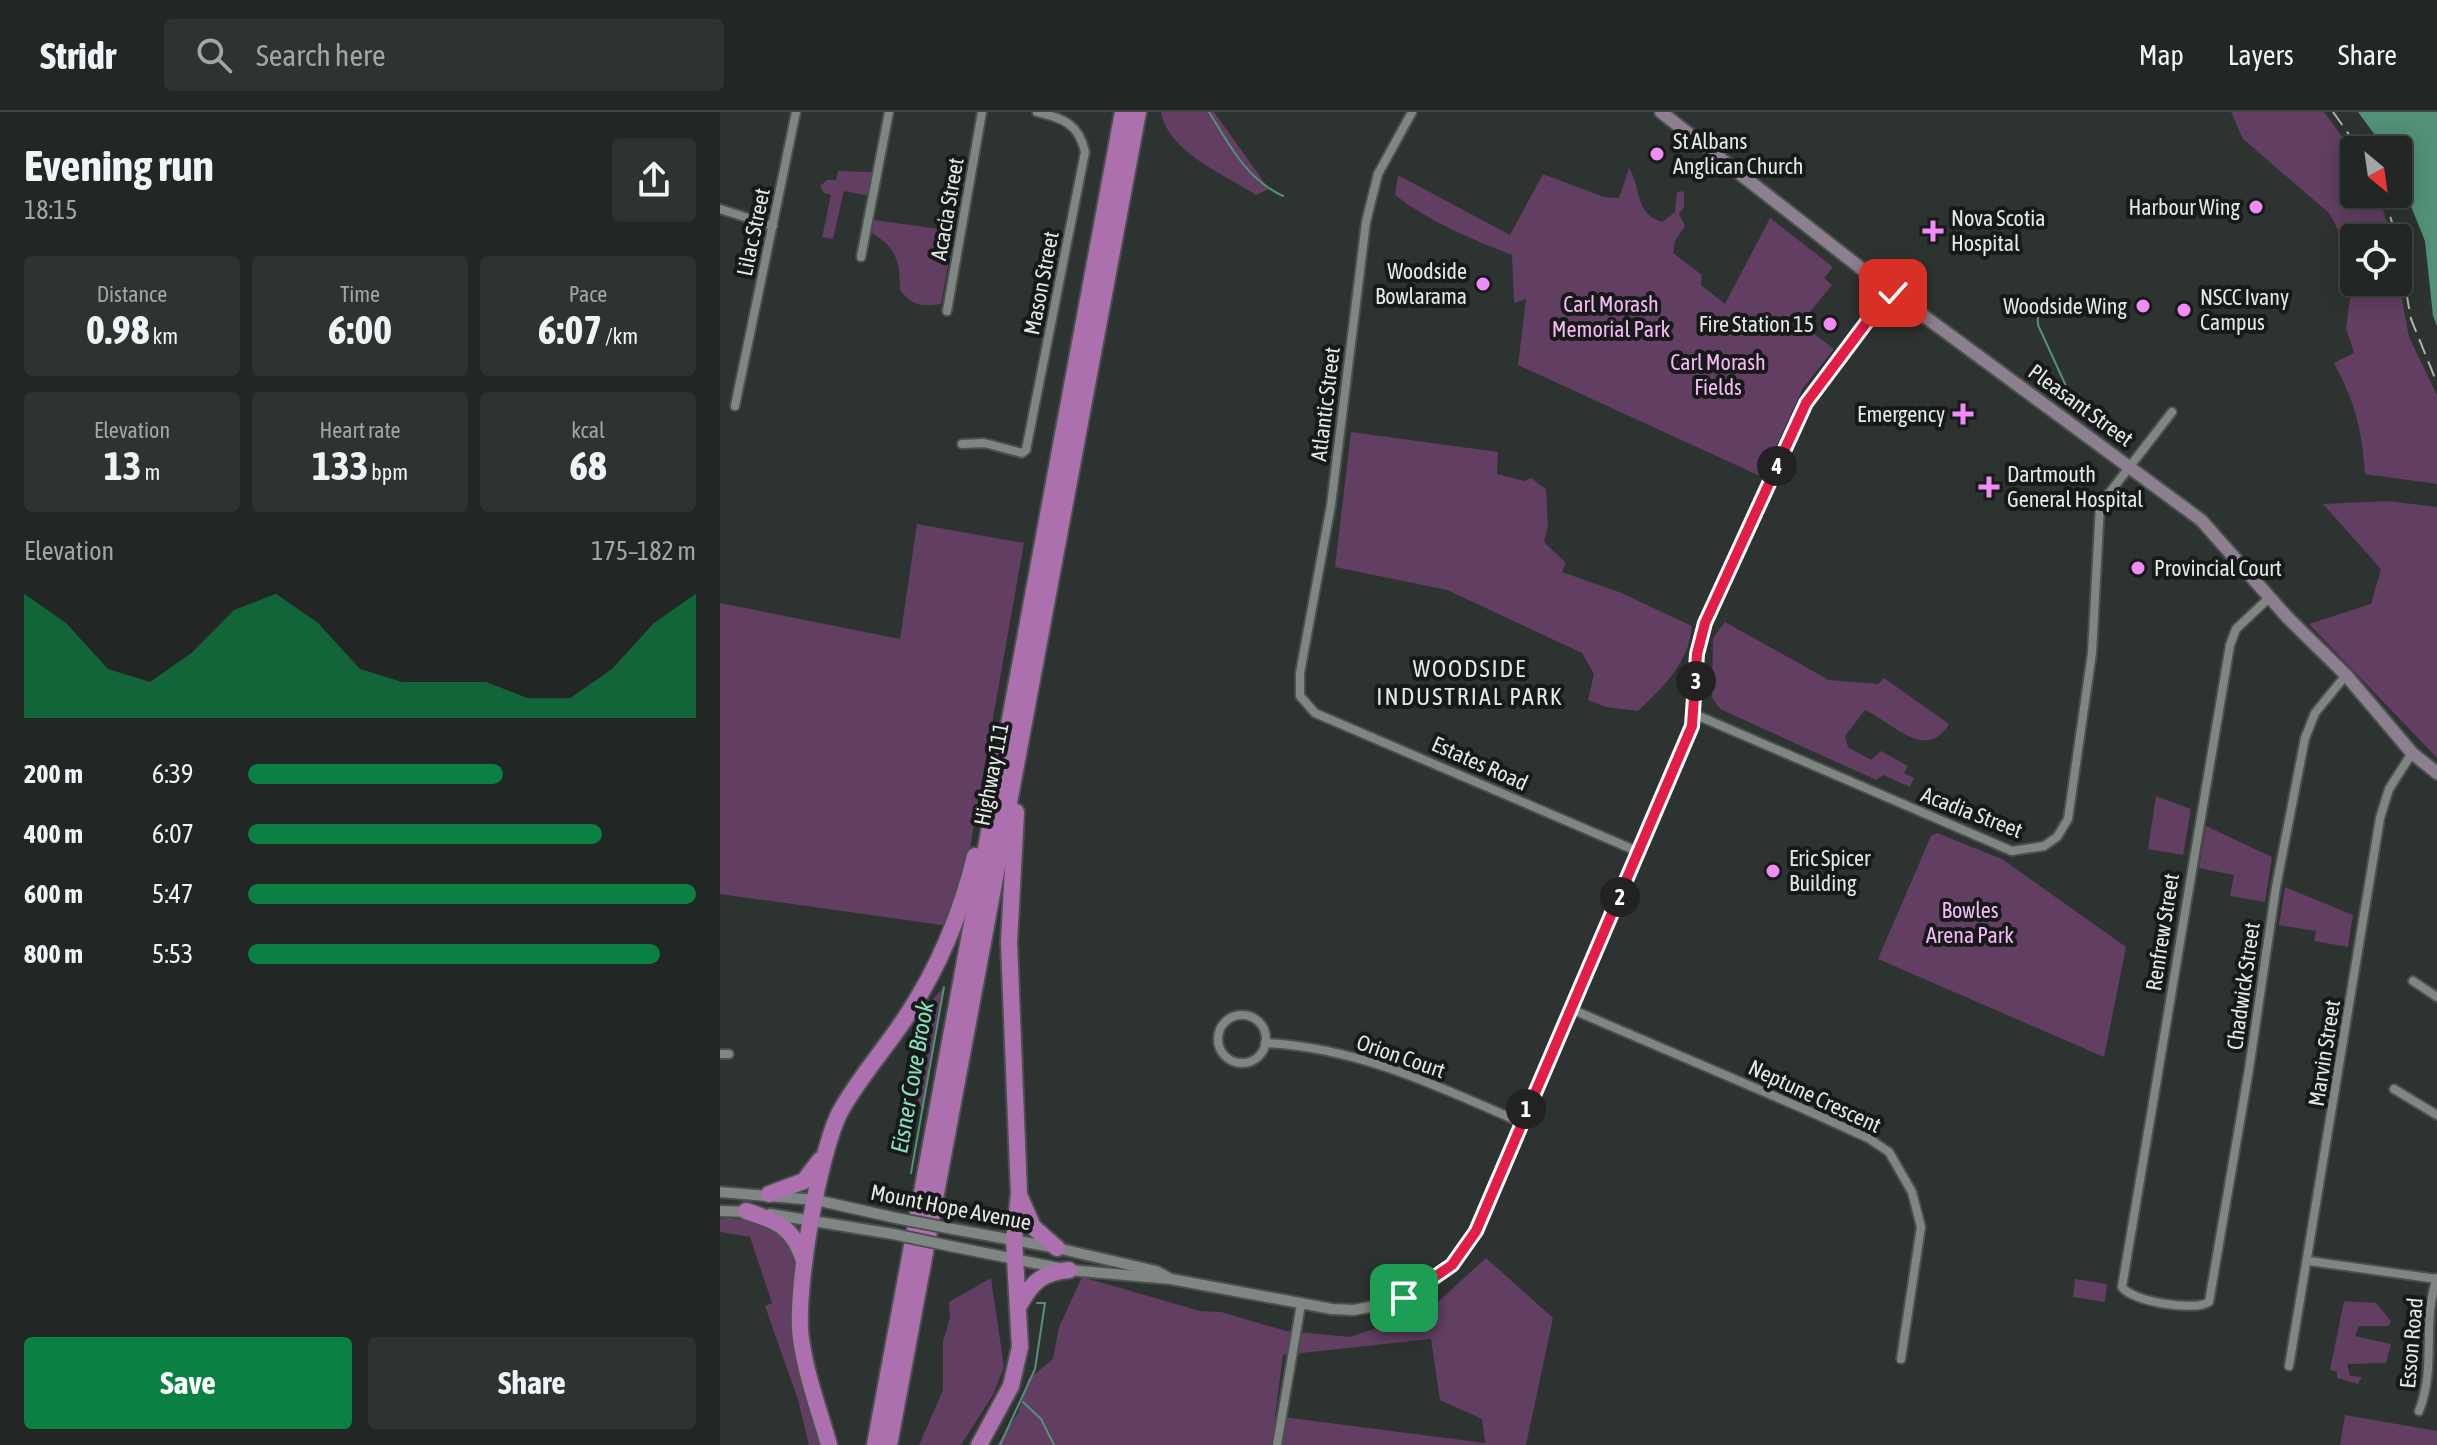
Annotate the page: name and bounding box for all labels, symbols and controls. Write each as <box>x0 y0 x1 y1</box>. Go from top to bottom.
search box <box>164 19 724 91</box>
icon: search <box>192 33 236 77</box>
text: Stridr <box>40 34 116 77</box>
text: Search here <box>256 38 386 72</box>
text: Map <box>2139 39 2184 71</box>
text: Layers <box>2228 39 2294 71</box>
text: Share <box>2338 39 2397 71</box>
place label: St Albans Anglican Church <box>1673 128 1803 179</box>
north arrow <box>2340 136 2412 208</box>
map controls <box>2340 136 2412 296</box>
button: share <box>612 138 696 222</box>
text: Evening run <box>24 140 214 190</box>
marker: St Albans Anglican Church <box>1648 145 1666 163</box>
street label: Acacia Street <box>925 156 969 262</box>
street label: Lilac Street <box>731 186 775 278</box>
place label: Harbour Wing <box>2128 194 2241 220</box>
text: 18:15 <box>24 195 78 225</box>
marker: Harbour Wing <box>2247 198 2265 216</box>
place label: Nova Scotia Hospital <box>1951 205 2046 256</box>
marker: Nova Scotia Hospital <box>1922 220 1944 242</box>
button: locate <box>2340 224 2412 296</box>
street label: Mason Street <box>1018 229 1064 337</box>
place label: Woodside Bowlarama <box>1375 258 1467 309</box>
pin <box>1859 259 1927 327</box>
icon: check <box>1871 271 1915 315</box>
marker: Woodside Bowlarama <box>1474 275 1492 293</box>
text: Distance <box>97 281 167 307</box>
text: Time <box>340 281 380 307</box>
text: Pace <box>569 281 607 307</box>
place label: NSCC Ivany Campus <box>2200 284 2289 335</box>
park label: Carl Morash Memorial Park <box>1552 291 1670 342</box>
place label: Woodside Wing <box>2003 293 2128 319</box>
marker: Woodside Wing <box>2134 297 2152 315</box>
marker: NSCC Ivany Campus <box>2175 301 2193 319</box>
text: 0.98 <box>86 307 149 352</box>
text: 6:00 <box>328 307 392 352</box>
text: 6:07 <box>538 307 602 352</box>
place label: Fire Station 15 <box>1699 311 1814 337</box>
marker: Fire Station 15 <box>1821 315 1839 333</box>
text: km <box>149 323 178 349</box>
text: /km <box>602 323 638 349</box>
street label: Atlantic Street <box>1305 346 1345 462</box>
park label: Carl Morash Fields <box>1670 349 1766 400</box>
street label: Pleasant Street <box>2024 358 2138 452</box>
place label: Emergency <box>1857 401 1945 427</box>
marker: Emergency <box>1952 403 1974 425</box>
text: Elevation <box>94 417 170 443</box>
text: Heart rate <box>319 417 401 443</box>
text: kcal <box>571 417 605 443</box>
text: 13 <box>104 443 141 488</box>
text: 133 <box>312 443 368 488</box>
text: 68 <box>569 443 607 488</box>
pin: 4 <box>1757 446 1797 486</box>
text: 4 <box>1772 453 1782 479</box>
text: m <box>141 459 160 485</box>
text: bpm <box>368 459 408 485</box>
place label: Dartmouth General Hospital <box>2007 461 2143 512</box>
marker: Dartmouth General Hospital <box>1978 476 2000 498</box>
text: Elevation <box>24 536 114 566</box>
text: 175–182 m <box>591 536 696 566</box>
place label: Provincial Court <box>2154 555 2282 581</box>
marker: Provincial Court <box>2129 559 2147 577</box>
district label: WOODSIDE INDUSTRIAL PARK <box>1376 655 1564 710</box>
pin: 3 <box>1676 661 1716 701</box>
text: 3 <box>1691 668 1701 694</box>
street label: Highway 111 <box>968 720 1014 828</box>
street label: Estates Road <box>1428 730 1532 796</box>
text: 200 m <box>24 759 83 789</box>
text: 6:39 <box>152 759 193 789</box>
street label: Acadia Street <box>1918 781 2026 843</box>
text: 400 m <box>24 819 83 849</box>
text: 6:07 <box>152 819 194 849</box>
place label: Eric Spicer Building <box>1789 845 1871 896</box>
marker: Eric Spicer Building <box>1764 862 1782 880</box>
street label: Renfrew Street <box>2140 871 2184 993</box>
pin: 2 <box>1600 877 1640 917</box>
text: 600 m <box>24 879 83 909</box>
text: 5:47 <box>152 879 193 909</box>
text: 2 <box>1615 884 1625 910</box>
park label: Bowles Arena Park <box>1926 897 2014 948</box>
street label: Chadwick Street <box>2221 921 2265 1051</box>
text: 800 m <box>24 939 83 969</box>
text: 5:53 <box>152 939 193 969</box>
street label: Marvin Street <box>2303 998 2345 1108</box>
water label: Eisner Cove Brook <box>885 999 939 1155</box>
street label: Orion Court <box>1353 1029 1449 1083</box>
street label: Neptune Crescent <box>1745 1054 1885 1138</box>
pin: 1 <box>1506 1089 1546 1129</box>
text: 1 <box>1521 1096 1531 1122</box>
street label: Mount Hope Avenue <box>868 1179 1034 1235</box>
pin <box>1370 1264 1438 1332</box>
icon: arrive <box>1382 1276 1426 1320</box>
street label: Esson Road <box>2394 1297 2428 1389</box>
button: Save <box>24 1337 352 1429</box>
button: Share <box>368 1337 696 1429</box>

